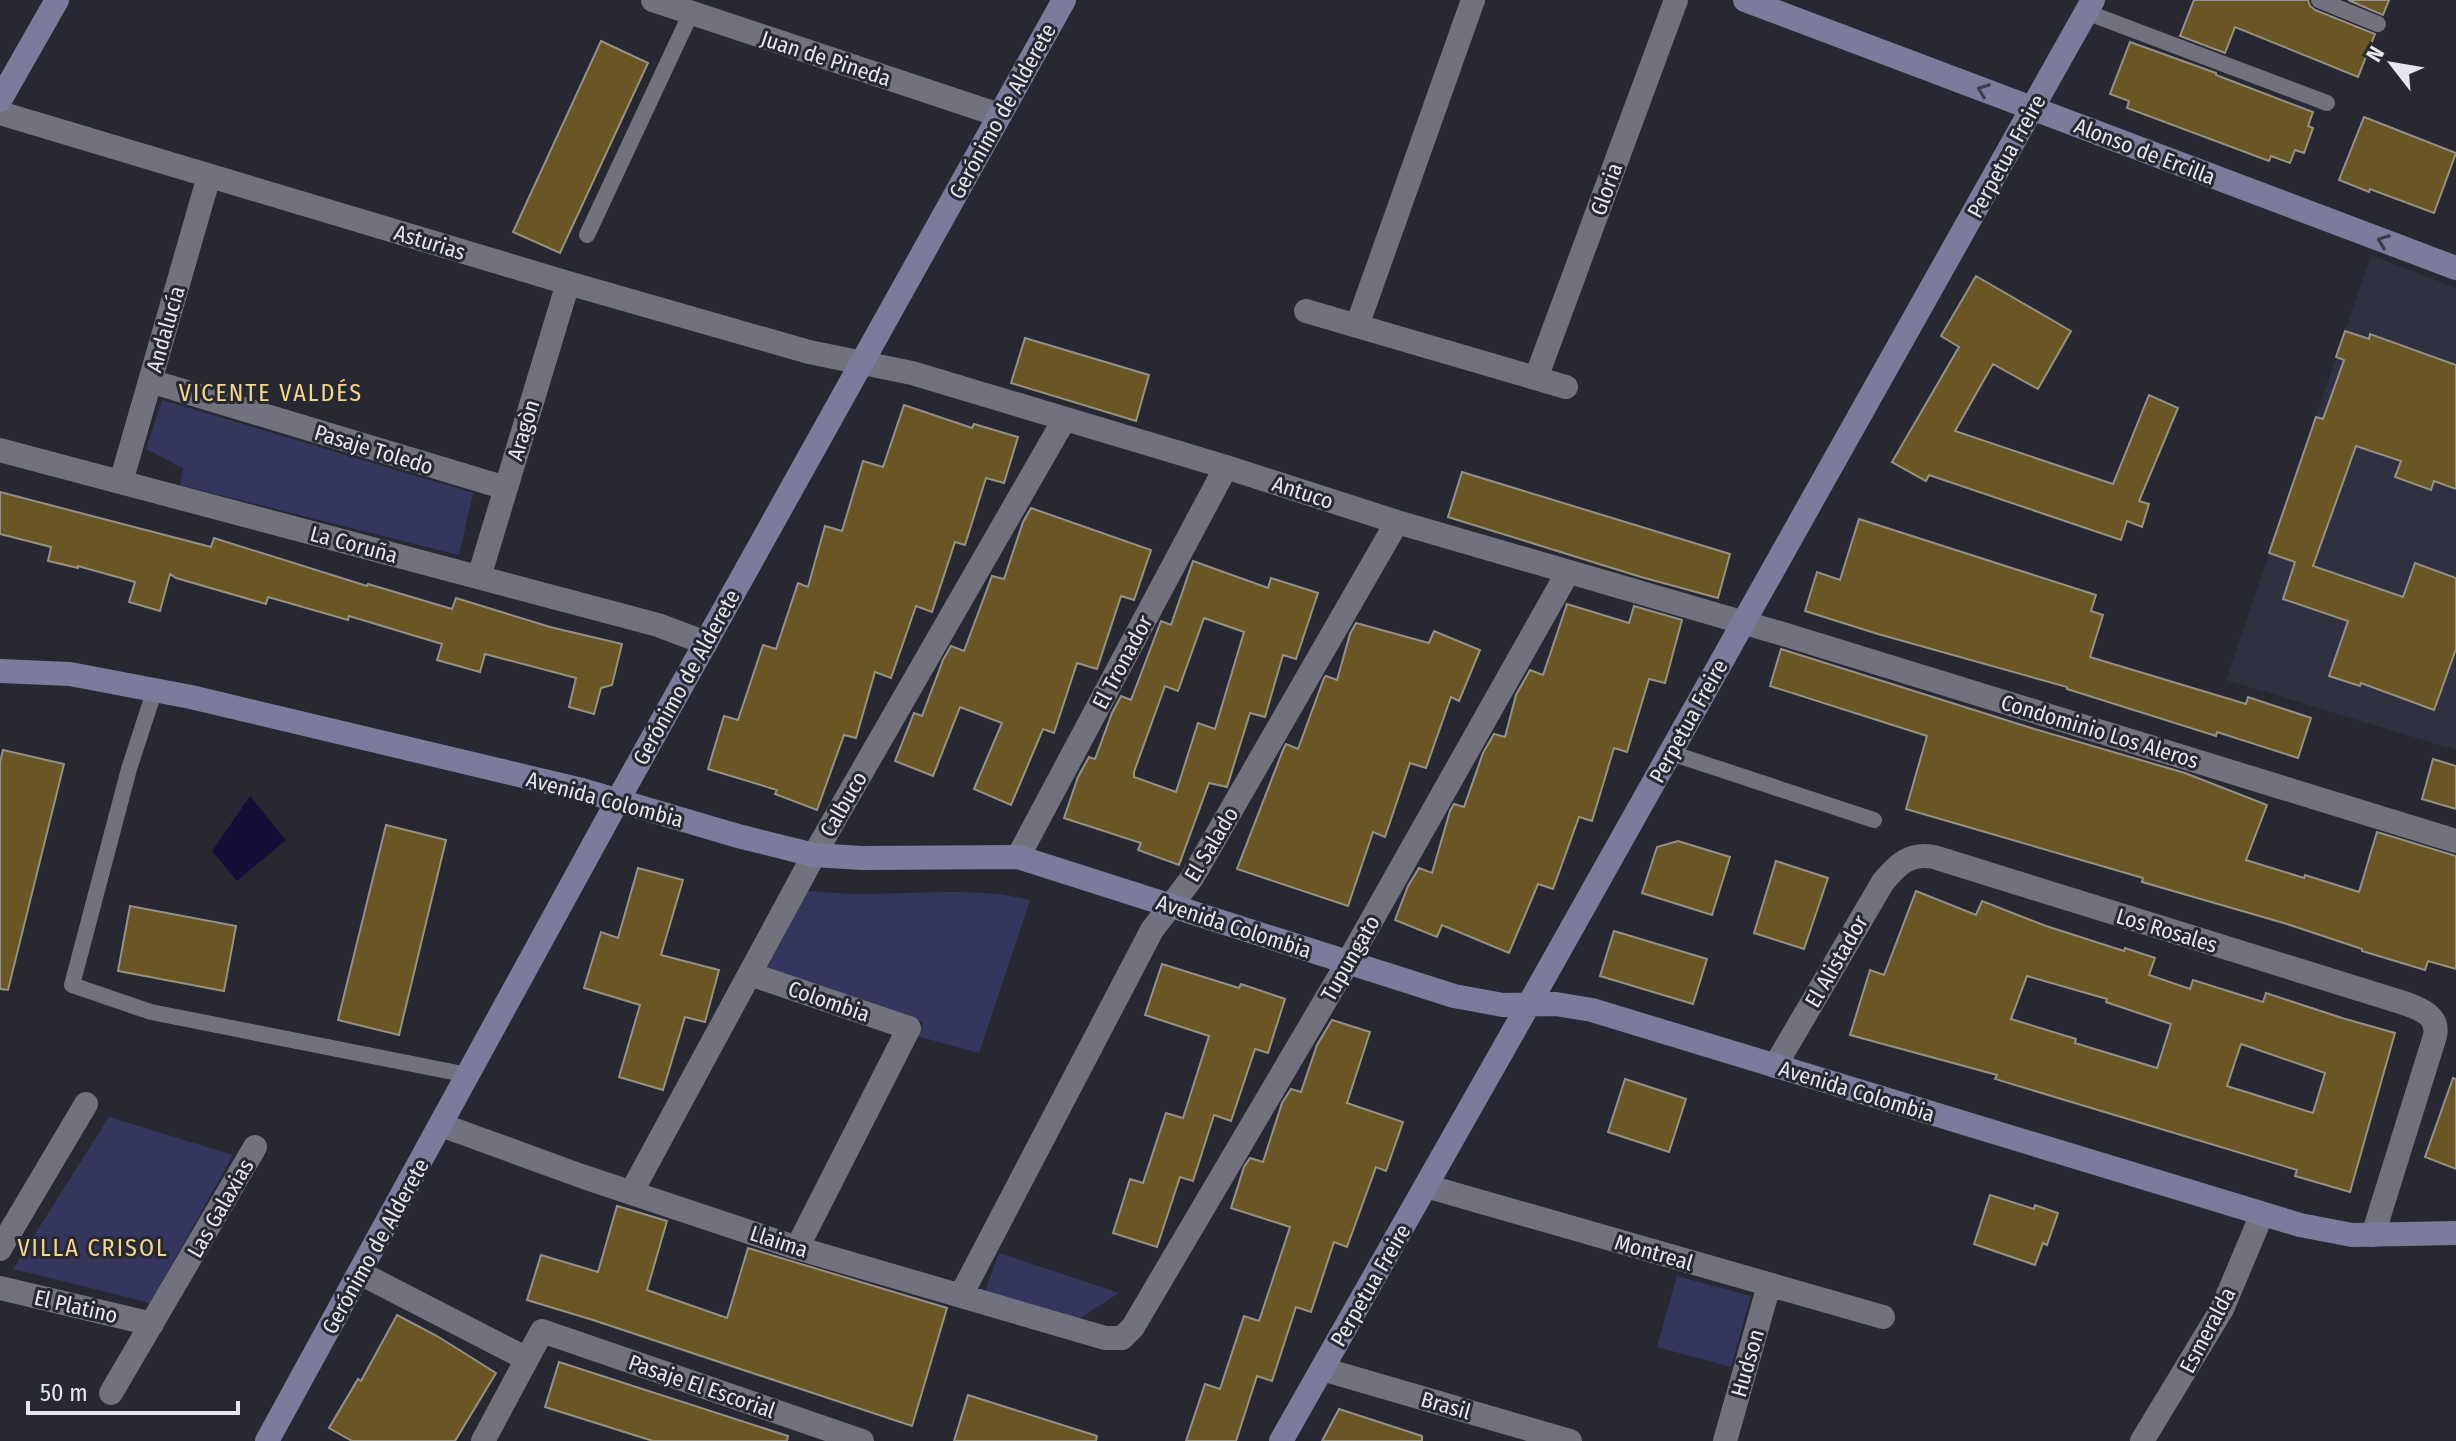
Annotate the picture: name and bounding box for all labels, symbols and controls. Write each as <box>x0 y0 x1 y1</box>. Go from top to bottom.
street label: Gerónimo de Alderete <box>943 19 1062 204</box>
north arrow <box>2352 24 2432 104</box>
street label: Juan de Pineda <box>757 25 894 92</box>
text: N <box>2360 41 2390 67</box>
one-way arrow <box>1976 83 1990 100</box>
street label: Perpetua Freire <box>1961 90 2051 223</box>
street label: Alonso de Ercilla <box>2071 112 2219 191</box>
street label: Gloria <box>1585 159 1628 219</box>
street label: Asturias <box>391 219 469 266</box>
one-way arrow <box>2377 234 2391 251</box>
street label: Andalucía <box>140 283 191 375</box>
district label: VICENTE VALDÉS <box>179 378 363 407</box>
street label: Aragòn <box>501 396 545 464</box>
street label: Pasaje Toledo <box>311 419 437 480</box>
street label: Antuco <box>1269 470 1337 515</box>
street label: La Coruña <box>307 520 401 569</box>
street label: Gerónimo de Alderete <box>627 585 746 770</box>
street label: El Tronador <box>1086 610 1159 714</box>
street label: Perpetua Freire <box>1643 655 1733 788</box>
street label: Condominio Los Aleros <box>1998 689 2202 774</box>
street label: Avenida Colombia <box>523 766 686 833</box>
street label: Calbuco <box>814 767 873 842</box>
street label: El Salado <box>1179 802 1244 887</box>
street label: Avenida Colombia <box>1153 889 1315 964</box>
street label: Los Rosales <box>2113 902 2221 959</box>
street label: Tupungato <box>1315 910 1386 1006</box>
street label: El Alistador <box>1799 910 1874 1012</box>
street label: Colombia <box>784 975 873 1028</box>
street label: Avenida Colombia <box>1776 1055 1938 1128</box>
street label: Las Galaxias <box>181 1154 260 1262</box>
street label: Gerónimo de Alderete <box>316 1154 435 1339</box>
street label: Llaima <box>747 1219 811 1263</box>
street label: Perpetua Freire <box>1325 1219 1416 1351</box>
street label: Montreal <box>1612 1228 1696 1277</box>
district label: VILLA CRISOL <box>17 1234 169 1262</box>
street label: Esmeralda <box>2174 1283 2241 1378</box>
street label: El Platino <box>32 1284 120 1329</box>
street label: Hudson <box>1725 1326 1770 1400</box>
street label: Pasaje El Escorial <box>625 1349 779 1424</box>
scale bar <box>28 1365 238 1415</box>
text: 50 m <box>40 1379 88 1407</box>
street label: Brasil <box>1418 1386 1474 1425</box>

